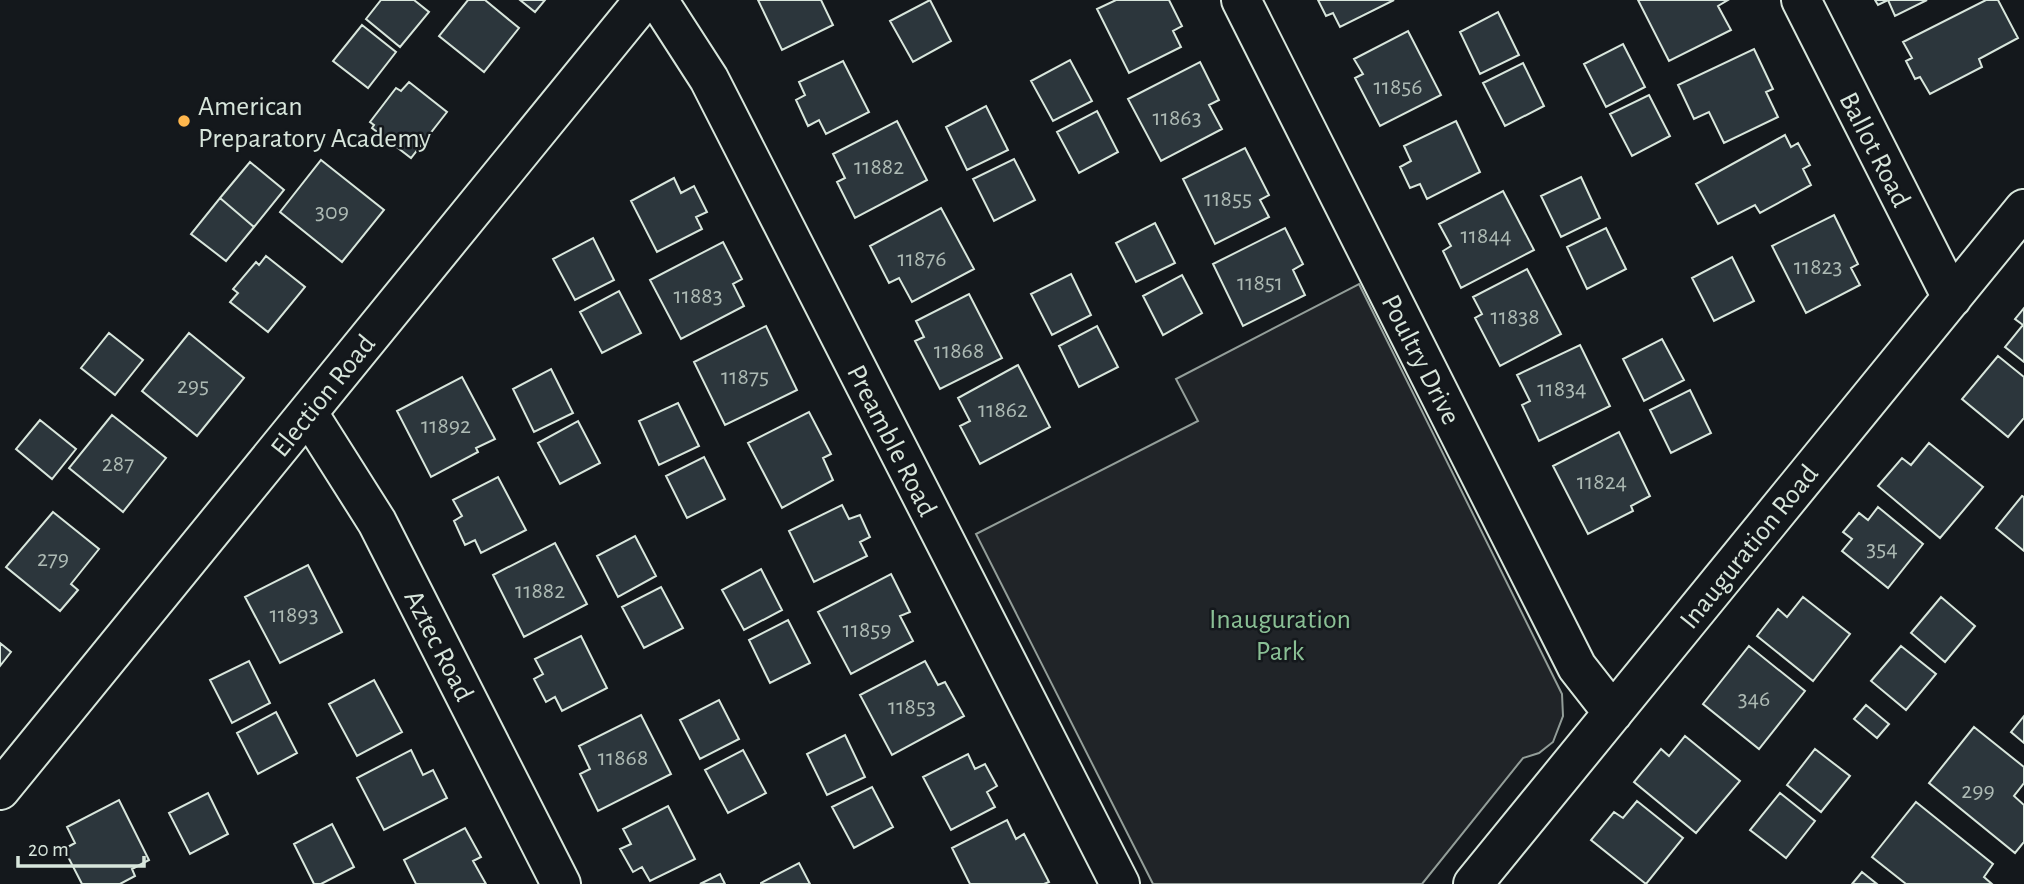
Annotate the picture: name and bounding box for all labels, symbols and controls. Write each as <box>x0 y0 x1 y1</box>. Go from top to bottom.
house number: 11856 <box>1373 75 1423 99</box>
street label: Ballot Road <box>1833 88 1915 212</box>
place label: American Preparatory Academy <box>198 93 431 153</box>
house number: 11863 <box>1152 106 1202 130</box>
marker: American Preparatory Academy <box>176 113 192 129</box>
house number: 11882 <box>854 155 904 179</box>
house number: 11855 <box>1204 187 1252 211</box>
house number: 309 <box>315 200 349 224</box>
house number: 11844 <box>1461 224 1511 248</box>
house number: 11876 <box>897 247 947 271</box>
house number: 11823 <box>1794 255 1842 279</box>
house number: 11851 <box>1237 271 1283 295</box>
house number: 11883 <box>673 284 723 308</box>
street label: Poultry Drive <box>1376 291 1465 429</box>
house number: 11838 <box>1490 305 1540 329</box>
street label: Election Road <box>266 330 381 463</box>
house number: 11868 <box>934 339 984 363</box>
street label: Preamble Road <box>841 361 941 521</box>
house number: 11875 <box>721 365 769 389</box>
house number: 295 <box>177 374 209 398</box>
house number: 11834 <box>1537 377 1587 401</box>
house number: 11862 <box>978 398 1028 422</box>
house number: 11892 <box>421 414 471 438</box>
house number: 287 <box>102 452 134 476</box>
street label: Inauguration Road <box>1675 460 1824 635</box>
house number: 11824 <box>1577 470 1627 494</box>
house number: 354 <box>1866 537 1898 561</box>
house number: 279 <box>37 547 69 571</box>
house number: 11882 <box>515 579 565 603</box>
street label: Aztec Road <box>398 586 478 706</box>
house number: 11893 <box>269 603 319 627</box>
park label: Inauguration Park <box>1209 606 1351 666</box>
house number: 11859 <box>842 618 892 642</box>
house number: 346 <box>1738 687 1770 711</box>
house number: 11853 <box>888 695 936 719</box>
house number: 11868 <box>598 746 648 770</box>
house number: 299 <box>1961 779 1995 803</box>
scale bar <box>18 824 144 868</box>
text: 20 m <box>28 839 69 860</box>

